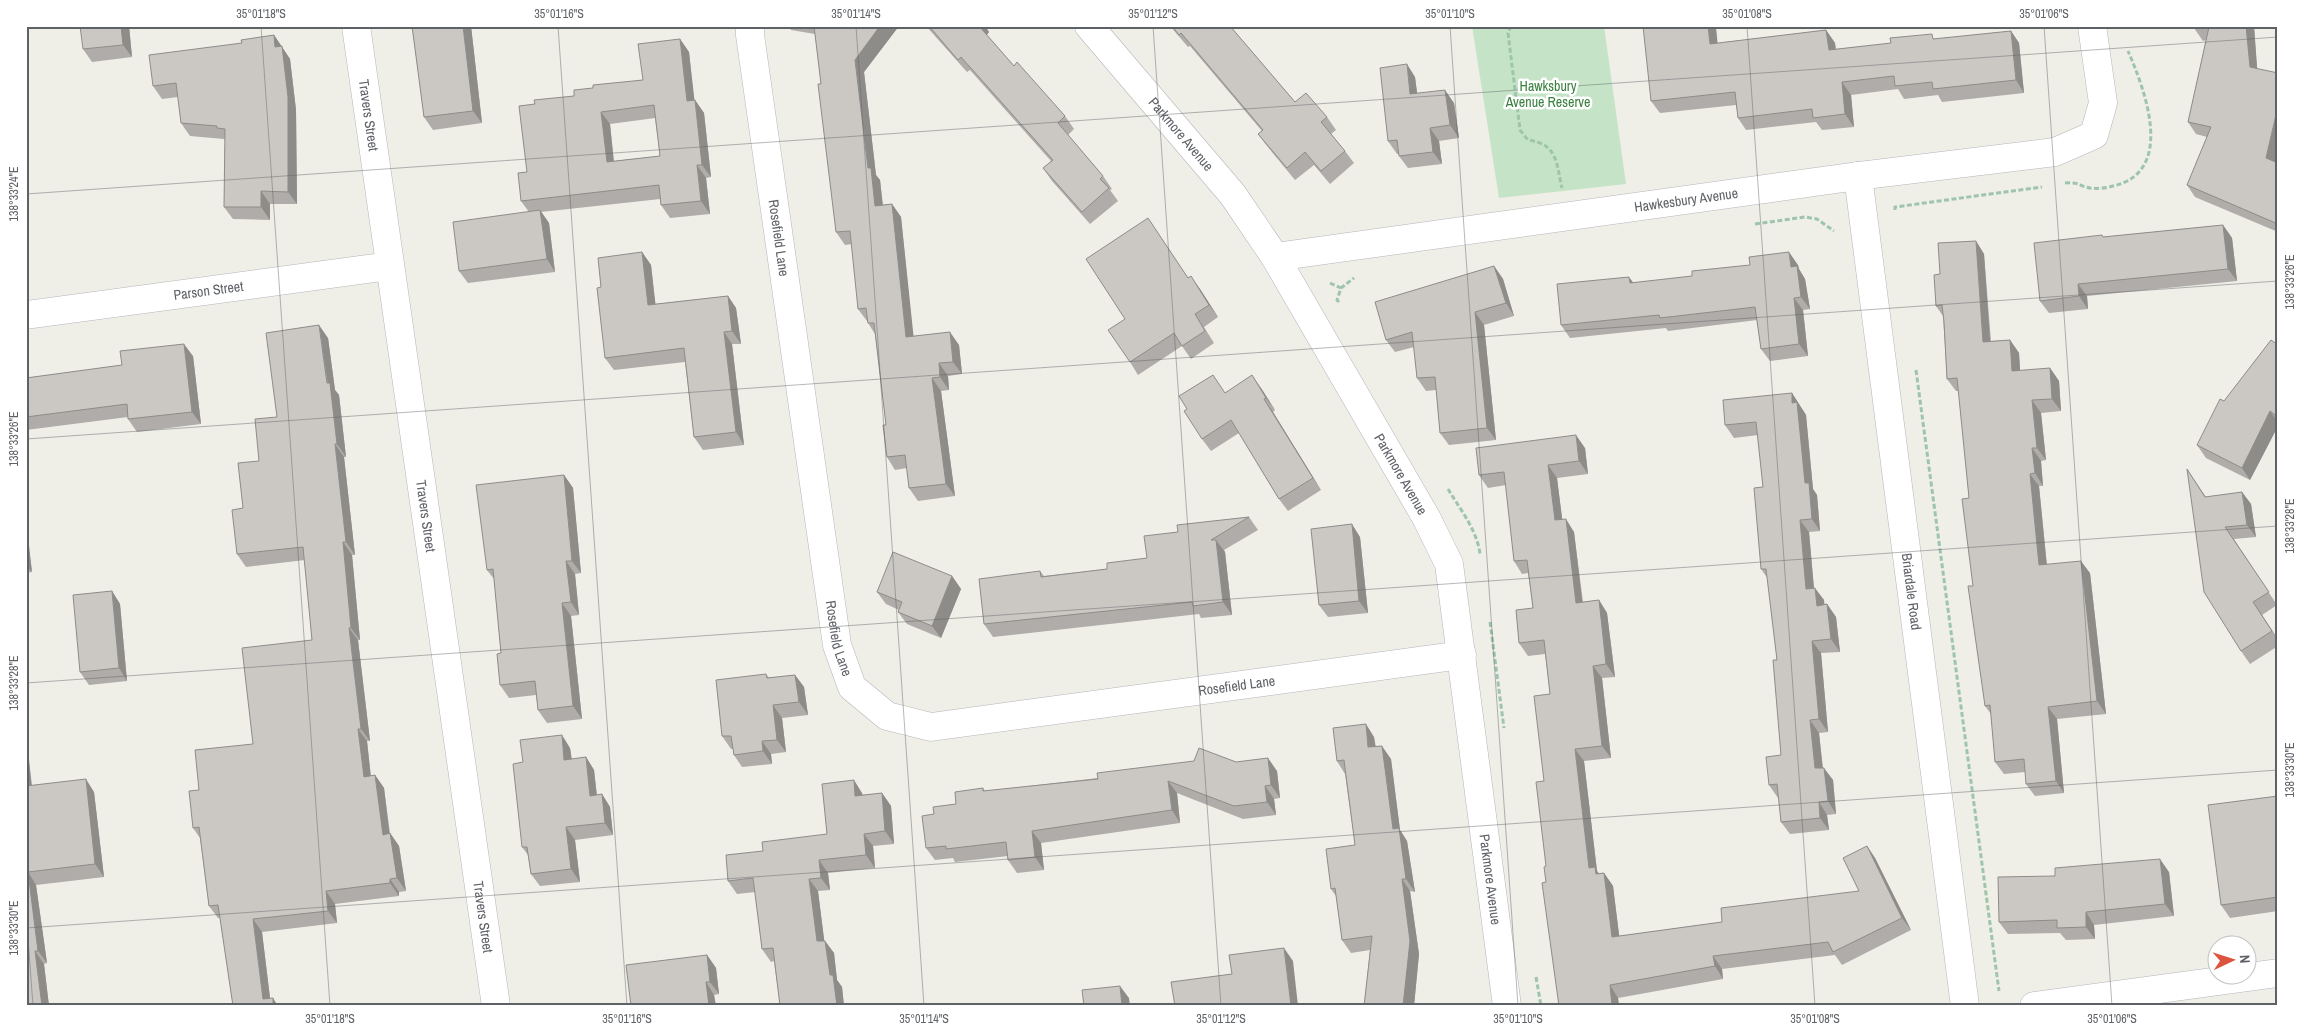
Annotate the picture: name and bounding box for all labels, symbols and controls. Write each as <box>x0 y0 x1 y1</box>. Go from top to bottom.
text: 35°01'18"S <box>236 6 286 22</box>
text: 35°01'16"S <box>534 6 584 22</box>
text: 35°01'14"S <box>831 6 881 22</box>
text: 35°01'12"S <box>1128 6 1178 22</box>
text: 35°01'10"S <box>1425 6 1475 22</box>
text: 35°01'08"S <box>1722 6 1772 22</box>
text: 35°01'06"S <box>2019 6 2069 22</box>
park label: Hawksbury Avenue Reserve <box>1505 77 1590 111</box>
street label: Travers Street <box>355 78 383 152</box>
street label: Parkmore Avenue <box>1145 94 1218 175</box>
text: 138°33'24"E <box>6 166 22 222</box>
street label: Hawkesbury Avenue <box>1633 184 1739 216</box>
street label: Rosefield Lane <box>765 198 793 277</box>
text: 138°33'26"E <box>2282 254 2298 310</box>
street label: Parson Street <box>172 277 244 304</box>
text: 138°33'26"E <box>6 411 22 467</box>
street label: Parkmore Avenue <box>1370 430 1432 518</box>
street label: Travers Street <box>412 479 440 553</box>
text: 138°33'28"E <box>2282 498 2298 554</box>
street label: Briardale Road <box>1898 552 1925 631</box>
street label: Rosefield Lane <box>822 599 856 679</box>
text: 138°33'28"E <box>6 655 22 711</box>
street label: Rosefield Lane <box>1197 671 1276 700</box>
text: 138°33'30"E <box>2282 742 2298 798</box>
street label: Parkmore Avenue <box>1476 833 1505 926</box>
street label: Travers Street <box>469 880 497 954</box>
text: 138°33'30"E <box>6 900 22 956</box>
north arrow <box>2206 934 2256 984</box>
text: N <box>2236 954 2254 964</box>
text: 35°01'18"S <box>305 1011 355 1027</box>
text: 35°01'16"S <box>602 1011 652 1027</box>
text: 35°01'14"S <box>899 1011 949 1027</box>
text: 35°01'12"S <box>1196 1011 1246 1027</box>
text: 35°01'10"S <box>1493 1011 1543 1027</box>
text: 35°01'08"S <box>1790 1011 1840 1027</box>
text: 35°01'06"S <box>2087 1011 2137 1027</box>

